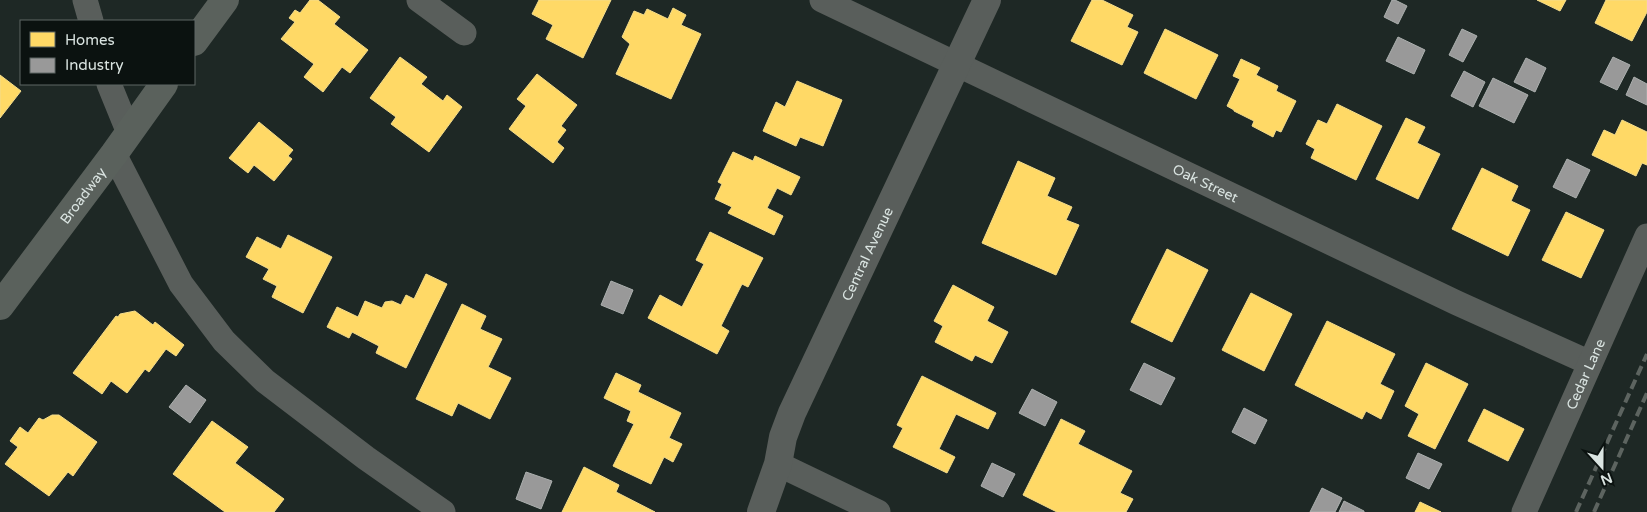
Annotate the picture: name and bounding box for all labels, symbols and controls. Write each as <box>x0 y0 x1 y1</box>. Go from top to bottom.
legend <box>20 20 195 85</box>
text: Homes <box>65 31 115 49</box>
text: Industry <box>65 56 124 74</box>
street label: Oak Street <box>1170 161 1241 207</box>
street label: Broadway <box>57 164 110 228</box>
street label: Central Avenue <box>838 204 897 304</box>
street label: Cedar Lane <box>1563 336 1609 412</box>
north arrow <box>1577 442 1627 492</box>
text: N <box>1598 469 1615 489</box>

